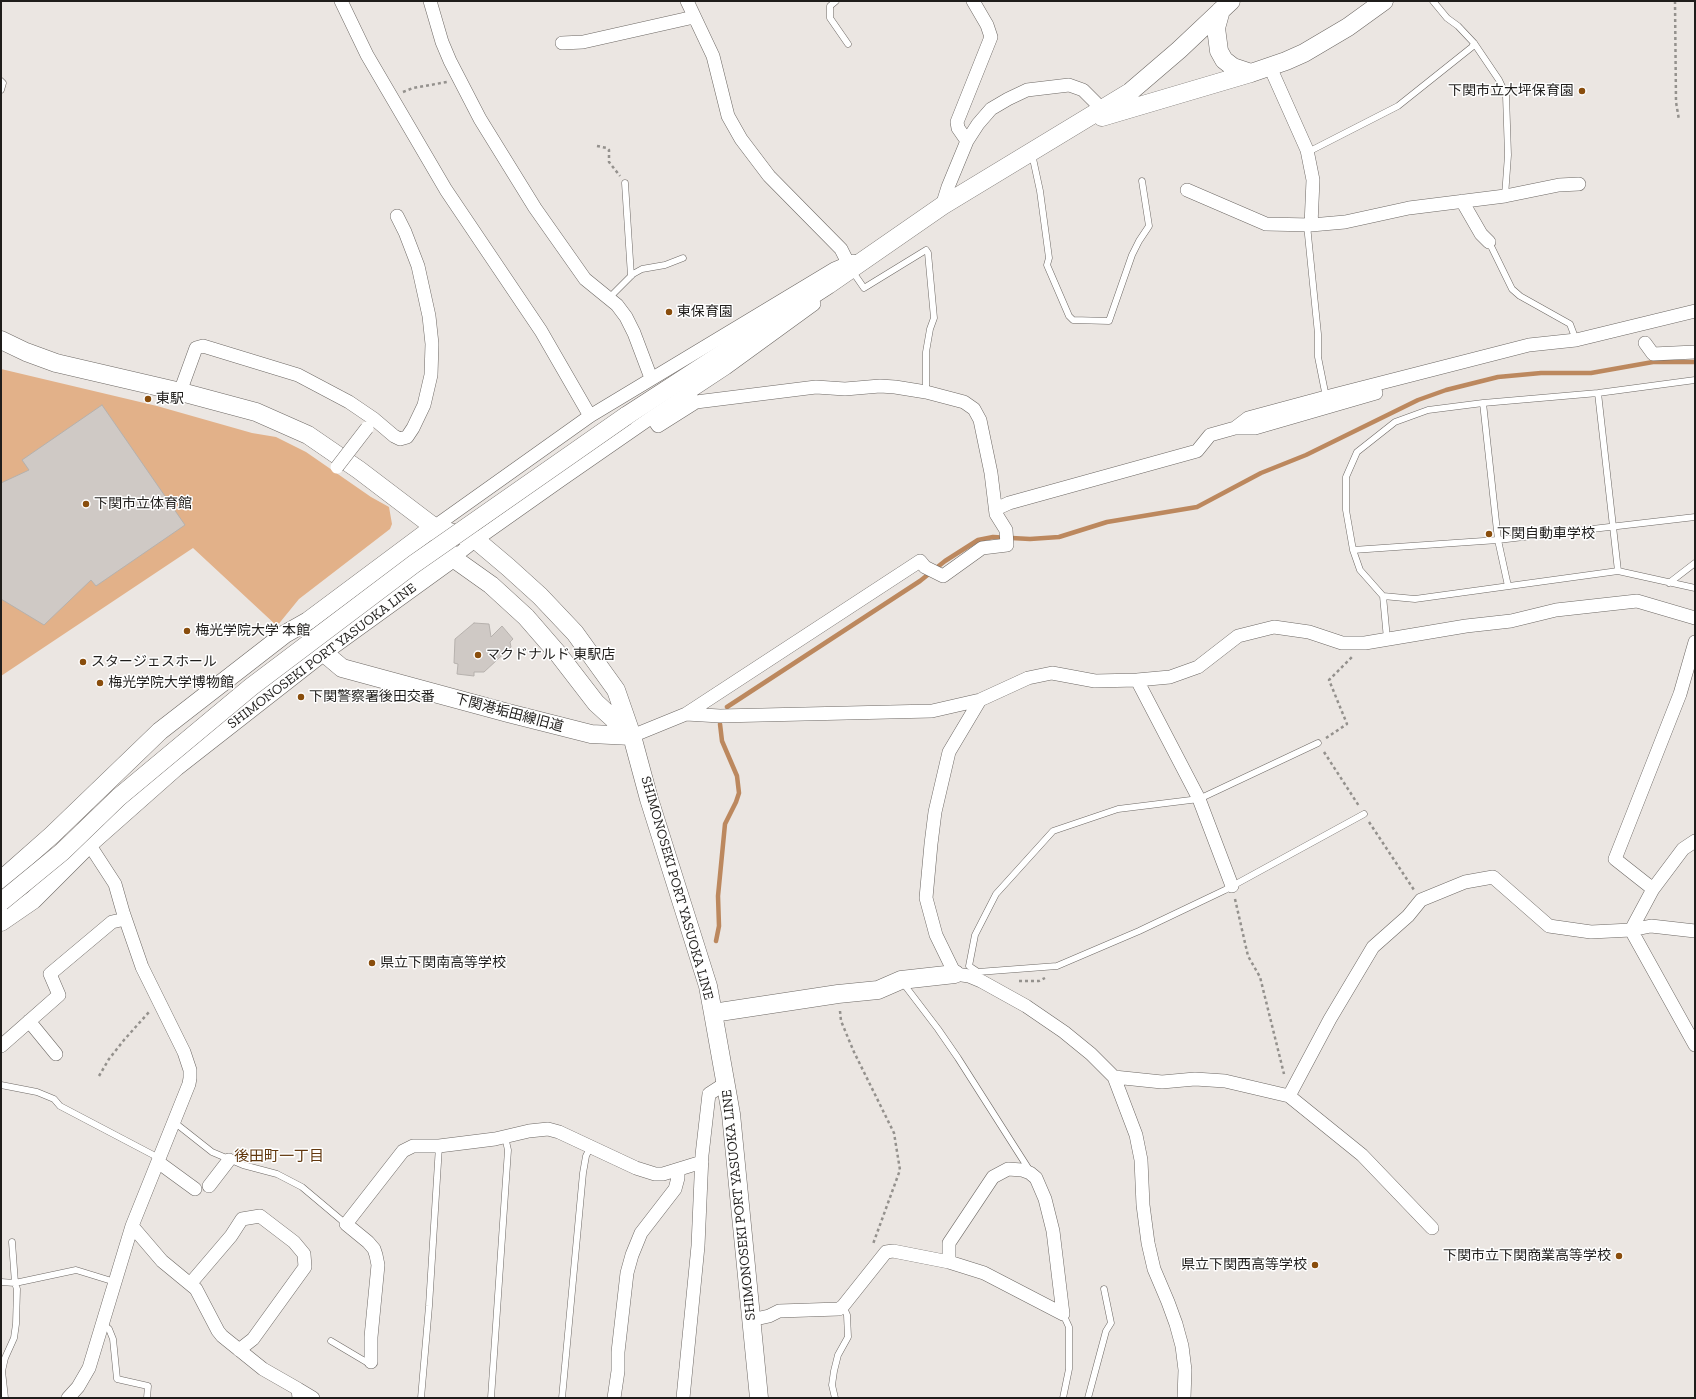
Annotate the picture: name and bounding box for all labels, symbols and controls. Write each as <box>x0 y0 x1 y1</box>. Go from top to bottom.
place label: 下関市立大坪保育園 <box>1448 83 1574 99</box>
marker: 下関市立大坪保育園 <box>1577 86 1587 96</box>
place label: 東保育園 <box>677 304 733 320</box>
marker: 東保育園 <box>664 307 674 317</box>
place label: 東駅 <box>156 391 184 407</box>
marker: 東駅 <box>143 394 153 404</box>
place label: 下関市立体育館 <box>94 496 192 512</box>
marker: 下関市立体育館 <box>81 499 91 509</box>
place label: 下関自動車学校 <box>1497 526 1595 542</box>
marker: 下関自動車学校 <box>1484 529 1494 539</box>
street label: SHIMONOSEKI PORT YASUOKA LINE <box>224 580 420 732</box>
place label: 梅光学院大学 本館 <box>195 623 310 639</box>
marker: 梅光学院大学 本館 <box>182 626 192 636</box>
place label: マクドナルド 東駅店 <box>486 647 615 663</box>
marker: マクドナルド 東駅店 <box>473 650 483 660</box>
place label: スタージェスホール <box>91 654 217 670</box>
marker: スタージェスホール <box>78 657 88 667</box>
place label: 梅光学院大学博物館 <box>108 675 234 691</box>
marker: 梅光学院大学博物館 <box>95 678 105 688</box>
place label: 下関警察署後田交番 <box>309 689 435 705</box>
street label: 下関港垢田線旧道 <box>453 690 565 736</box>
marker: 下関警察署後田交番 <box>296 692 306 702</box>
street label: SHIMONOSEKI PORT YASUOKA LINE <box>637 774 717 1002</box>
place label: 県立下関南高等学校 <box>380 955 506 971</box>
marker: 県立下関南高等学校 <box>367 958 377 968</box>
street label: SHIMONOSEKI PORT YASUOKA LINE <box>719 1089 759 1321</box>
district label: 後田町一丁目 <box>234 1148 324 1166</box>
place label: 下関市立下関商業高等学校 <box>1443 1248 1611 1264</box>
marker: 下関市立下関商業高等学校 <box>1614 1251 1624 1261</box>
place label: 県立下関西高等学校 <box>1181 1257 1307 1273</box>
marker: 県立下関西高等学校 <box>1310 1260 1320 1270</box>

